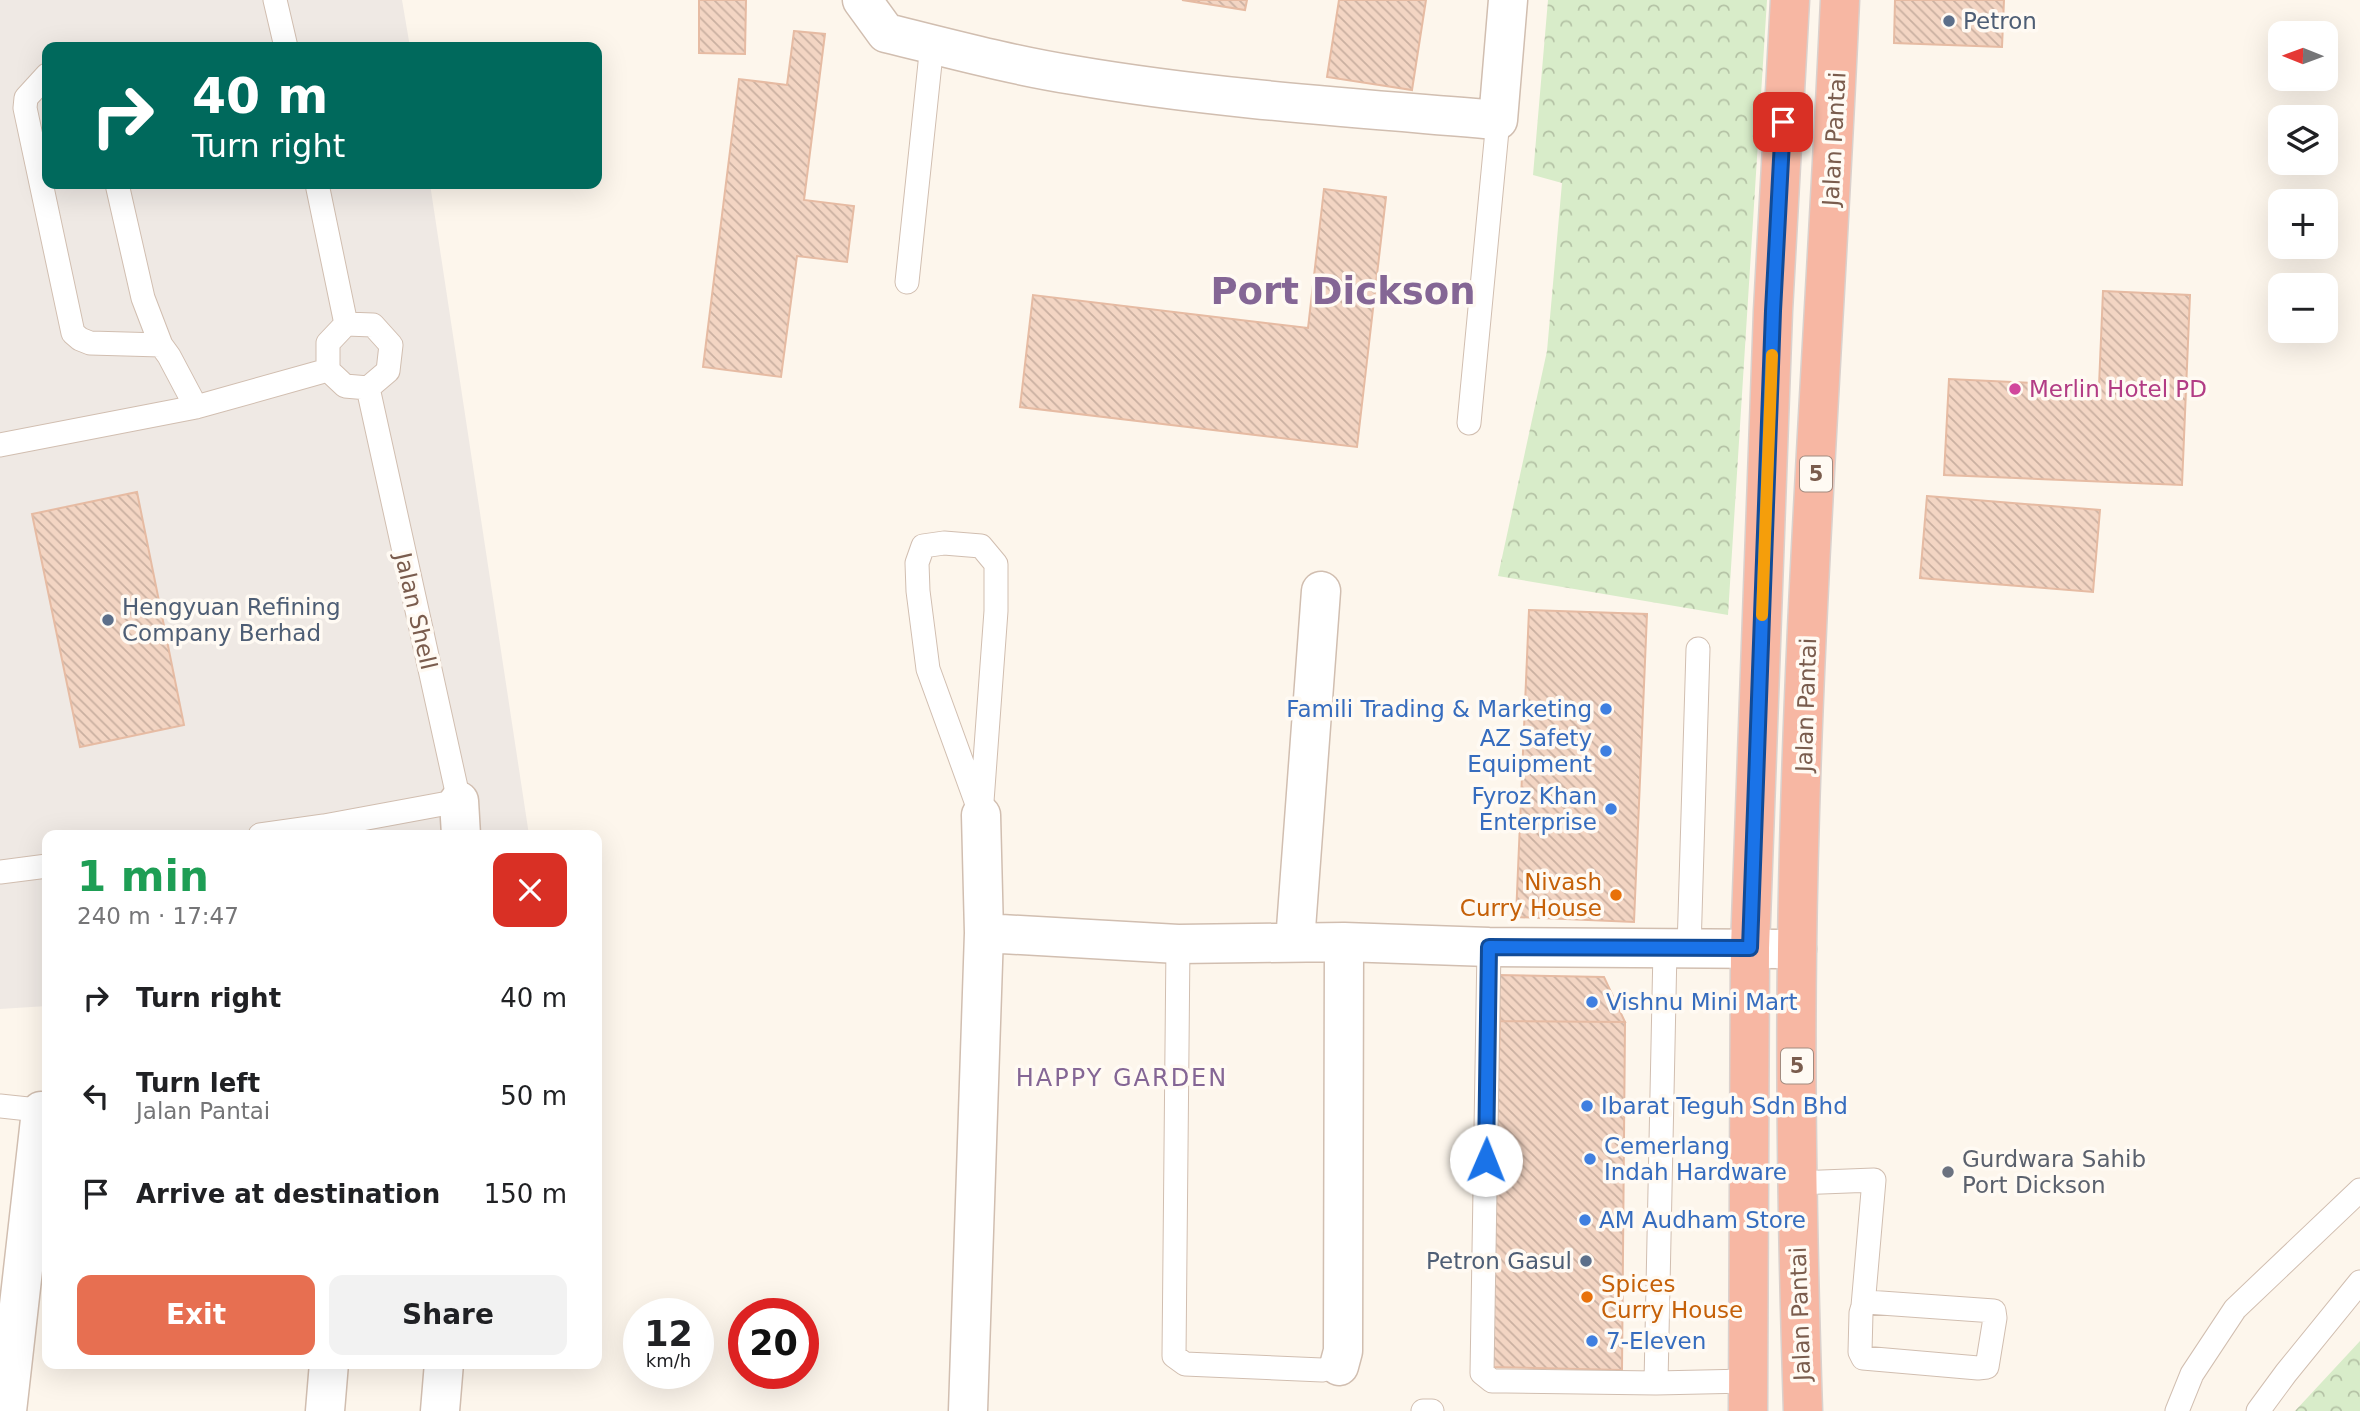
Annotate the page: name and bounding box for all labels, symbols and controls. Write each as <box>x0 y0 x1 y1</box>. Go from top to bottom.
place label: Petron <box>1963 8 2037 34</box>
marker: Petron <box>1941 13 1957 29</box>
north arrow <box>2268 21 2338 91</box>
map controls <box>2268 21 2338 343</box>
text: 40 m <box>192 68 328 125</box>
icon: right <box>77 70 168 161</box>
street label: Jalan Pantai <box>1817 71 1850 209</box>
pin <box>1753 92 1813 152</box>
icon: arrive <box>1764 103 1802 141</box>
button: layers <box>2268 105 2338 175</box>
text: Turn right <box>192 127 345 165</box>
button: + <box>2268 189 2338 259</box>
district label: Port Dickson <box>1210 270 1476 313</box>
button: − <box>2268 273 2338 343</box>
place label: Merlin Hotel PD <box>2029 376 2207 402</box>
marker: Merlin Hotel PD <box>2007 381 2023 397</box>
road number: 5 <box>1800 456 1832 491</box>
street label: Jalan Shell <box>389 548 442 672</box>
place label: Hengyuan Refining Company Berhad <box>122 594 341 646</box>
marker: Hengyuan Refining Company Berhad <box>100 612 116 628</box>
street label: Jalan Pantai <box>1791 637 1821 775</box>
place label: Famili Trading & Marketing <box>1286 696 1592 722</box>
marker: Famili Trading & Marketing <box>1598 701 1614 717</box>
place label: AZ Safety Equipment <box>1467 725 1592 777</box>
marker: AZ Safety Equipment <box>1598 743 1614 759</box>
place label: Fyroz Khan Enterprise <box>1472 783 1597 835</box>
marker: Fyroz Khan Enterprise <box>1603 801 1619 817</box>
text: 1 min <box>77 852 209 901</box>
button: close <box>493 853 567 927</box>
place label: Nivash Curry House <box>1460 869 1602 921</box>
marker: Nivash Curry House <box>1608 887 1624 903</box>
text: 240 m · 17:47 <box>77 903 239 929</box>
icon: right <box>77 979 115 1017</box>
text: Turn right <box>136 983 281 1013</box>
text: 40 m <box>500 983 567 1013</box>
place label: Vishnu Mini Mart <box>1606 989 1798 1015</box>
marker: Vishnu Mini Mart <box>1584 994 1600 1010</box>
road number: 5 <box>1781 1048 1813 1084</box>
district label: HAPPY GARDEN <box>1016 1064 1228 1092</box>
text: Turn left <box>136 1068 260 1098</box>
icon: left <box>77 1077 115 1115</box>
text: 50 m <box>500 1081 567 1111</box>
place label: Ibarat Teguh Sdn Bhd <box>1601 1093 1848 1119</box>
text: Jalan Pantai <box>136 1098 270 1124</box>
marker: Ibarat Teguh Sdn Bhd <box>1579 1098 1595 1114</box>
position arrow <box>1449 1123 1523 1197</box>
place label: Cemerlang Indah Hardware <box>1604 1133 1787 1185</box>
place label: Gurdwara Sahib Port Dickson <box>1962 1146 2146 1198</box>
marker: Cemerlang Indah Hardware <box>1582 1151 1598 1167</box>
marker: Gurdwara Sahib Port Dickson <box>1940 1164 1956 1180</box>
icon: arrive <box>77 1175 115 1213</box>
text: Arrive at destination <box>136 1179 440 1209</box>
text: 150 m <box>484 1179 567 1209</box>
place label: AM Audham Store <box>1599 1207 1806 1233</box>
marker: AM Audham Store <box>1577 1212 1593 1228</box>
street label: Jalan Pantai <box>1785 1246 1815 1384</box>
place label: Petron Gasul <box>1426 1248 1572 1274</box>
marker: Petron Gasul <box>1578 1253 1594 1269</box>
place label: Spices Curry House <box>1601 1271 1743 1323</box>
button: Exit <box>77 1275 315 1355</box>
button: Share <box>329 1275 567 1355</box>
marker: Spices Curry House <box>1579 1289 1595 1305</box>
speed limit sign: 20 <box>728 1298 819 1389</box>
text: 12 <box>644 1314 693 1354</box>
place label: 7-Eleven <box>1606 1328 1706 1354</box>
marker: 7-Eleven <box>1584 1333 1600 1349</box>
text: km/h <box>646 1350 691 1371</box>

